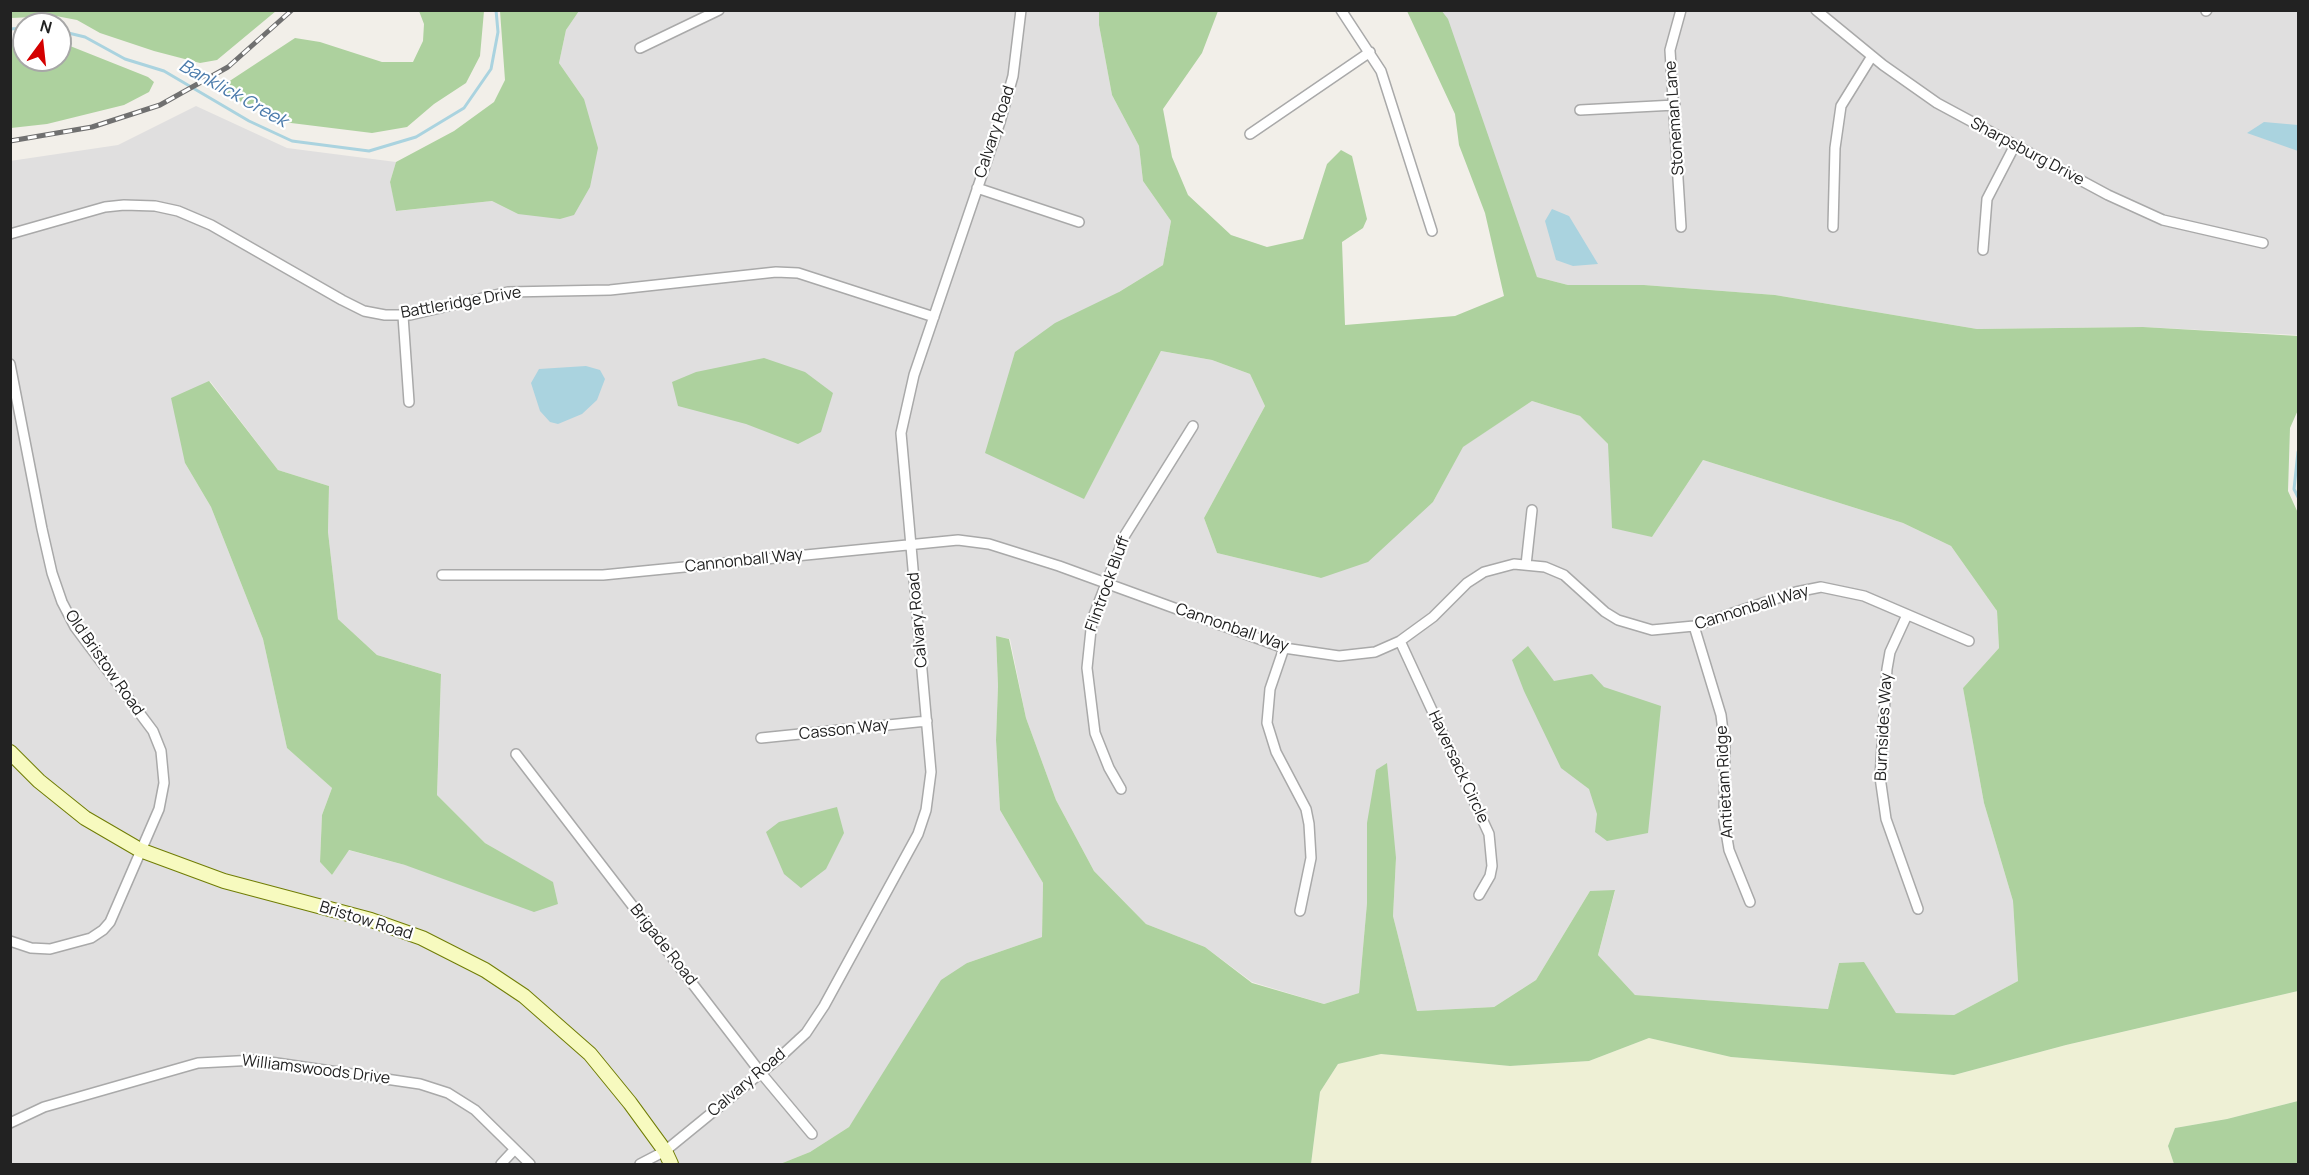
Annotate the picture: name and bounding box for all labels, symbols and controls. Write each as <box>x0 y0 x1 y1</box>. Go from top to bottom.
north arrow <box>12 12 72 72</box>
text: N <box>38 14 55 39</box>
water label: Banklick Creek <box>175 55 291 133</box>
street label: Stoneman Lane <box>1661 60 1689 176</box>
street label: Calvary Road <box>971 83 1019 181</box>
street label: Sharpsburg Drive <box>1967 114 2087 190</box>
street label: Battleridge Drive <box>399 283 523 323</box>
street label: Flintrock Bluff <box>1082 534 1134 634</box>
street label: Cannonball Way <box>684 545 804 577</box>
street label: Calvary Road <box>904 571 932 669</box>
street label: Cannonball Way <box>1693 582 1811 634</box>
street label: Cannonball Way <box>1173 600 1291 656</box>
street label: Old Bristow Road <box>60 607 148 719</box>
street label: Burnsides Way <box>1872 672 1896 782</box>
street label: Haversack Circle <box>1424 708 1492 826</box>
street label: Casson Way <box>798 716 890 744</box>
street label: Antietam Ridge <box>1712 725 1738 839</box>
street label: Bristow Road <box>317 898 415 944</box>
street label: Brigade Road <box>625 901 701 989</box>
street label: Calvary Road <box>704 1045 790 1121</box>
street label: Williamswoods Drive <box>241 1051 391 1089</box>

